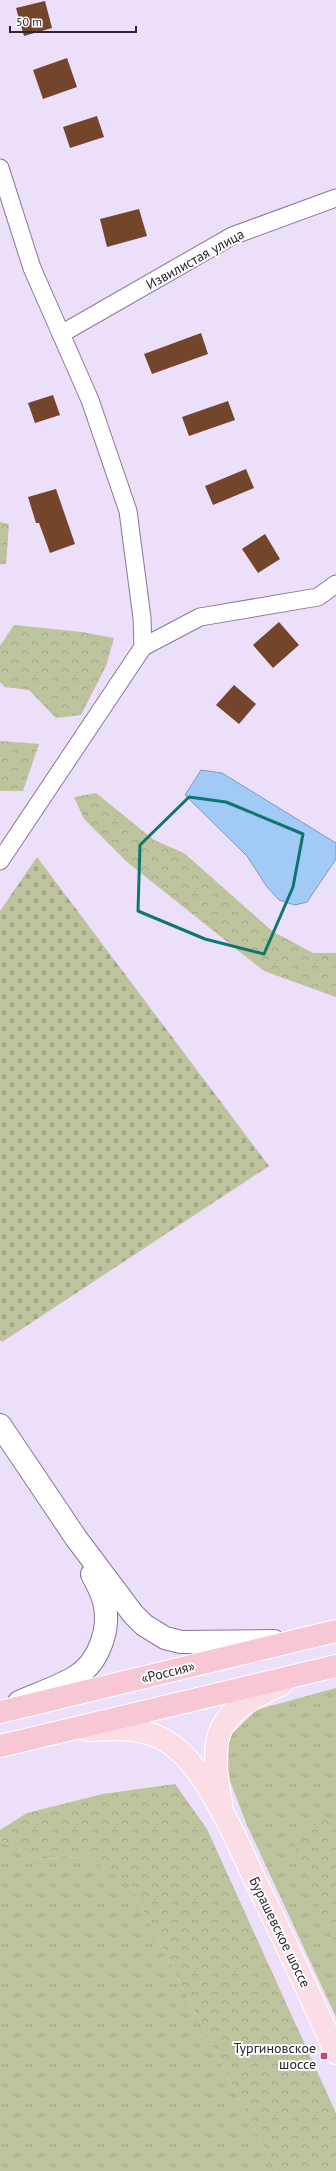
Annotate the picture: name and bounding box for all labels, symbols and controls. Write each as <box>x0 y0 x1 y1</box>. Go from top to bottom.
scale bar <box>10 8 136 34</box>
text: 50 m <box>16 14 42 29</box>
street label: Извилистая улица <box>143 225 247 293</box>
street label: «Россия» <box>139 1657 197 1687</box>
street label: Бурашевское шоссе <box>245 1874 315 1990</box>
place label: Тургиновское шоссе <box>234 2039 316 2073</box>
marker: Тургиновское шоссе <box>319 2051 329 2061</box>

